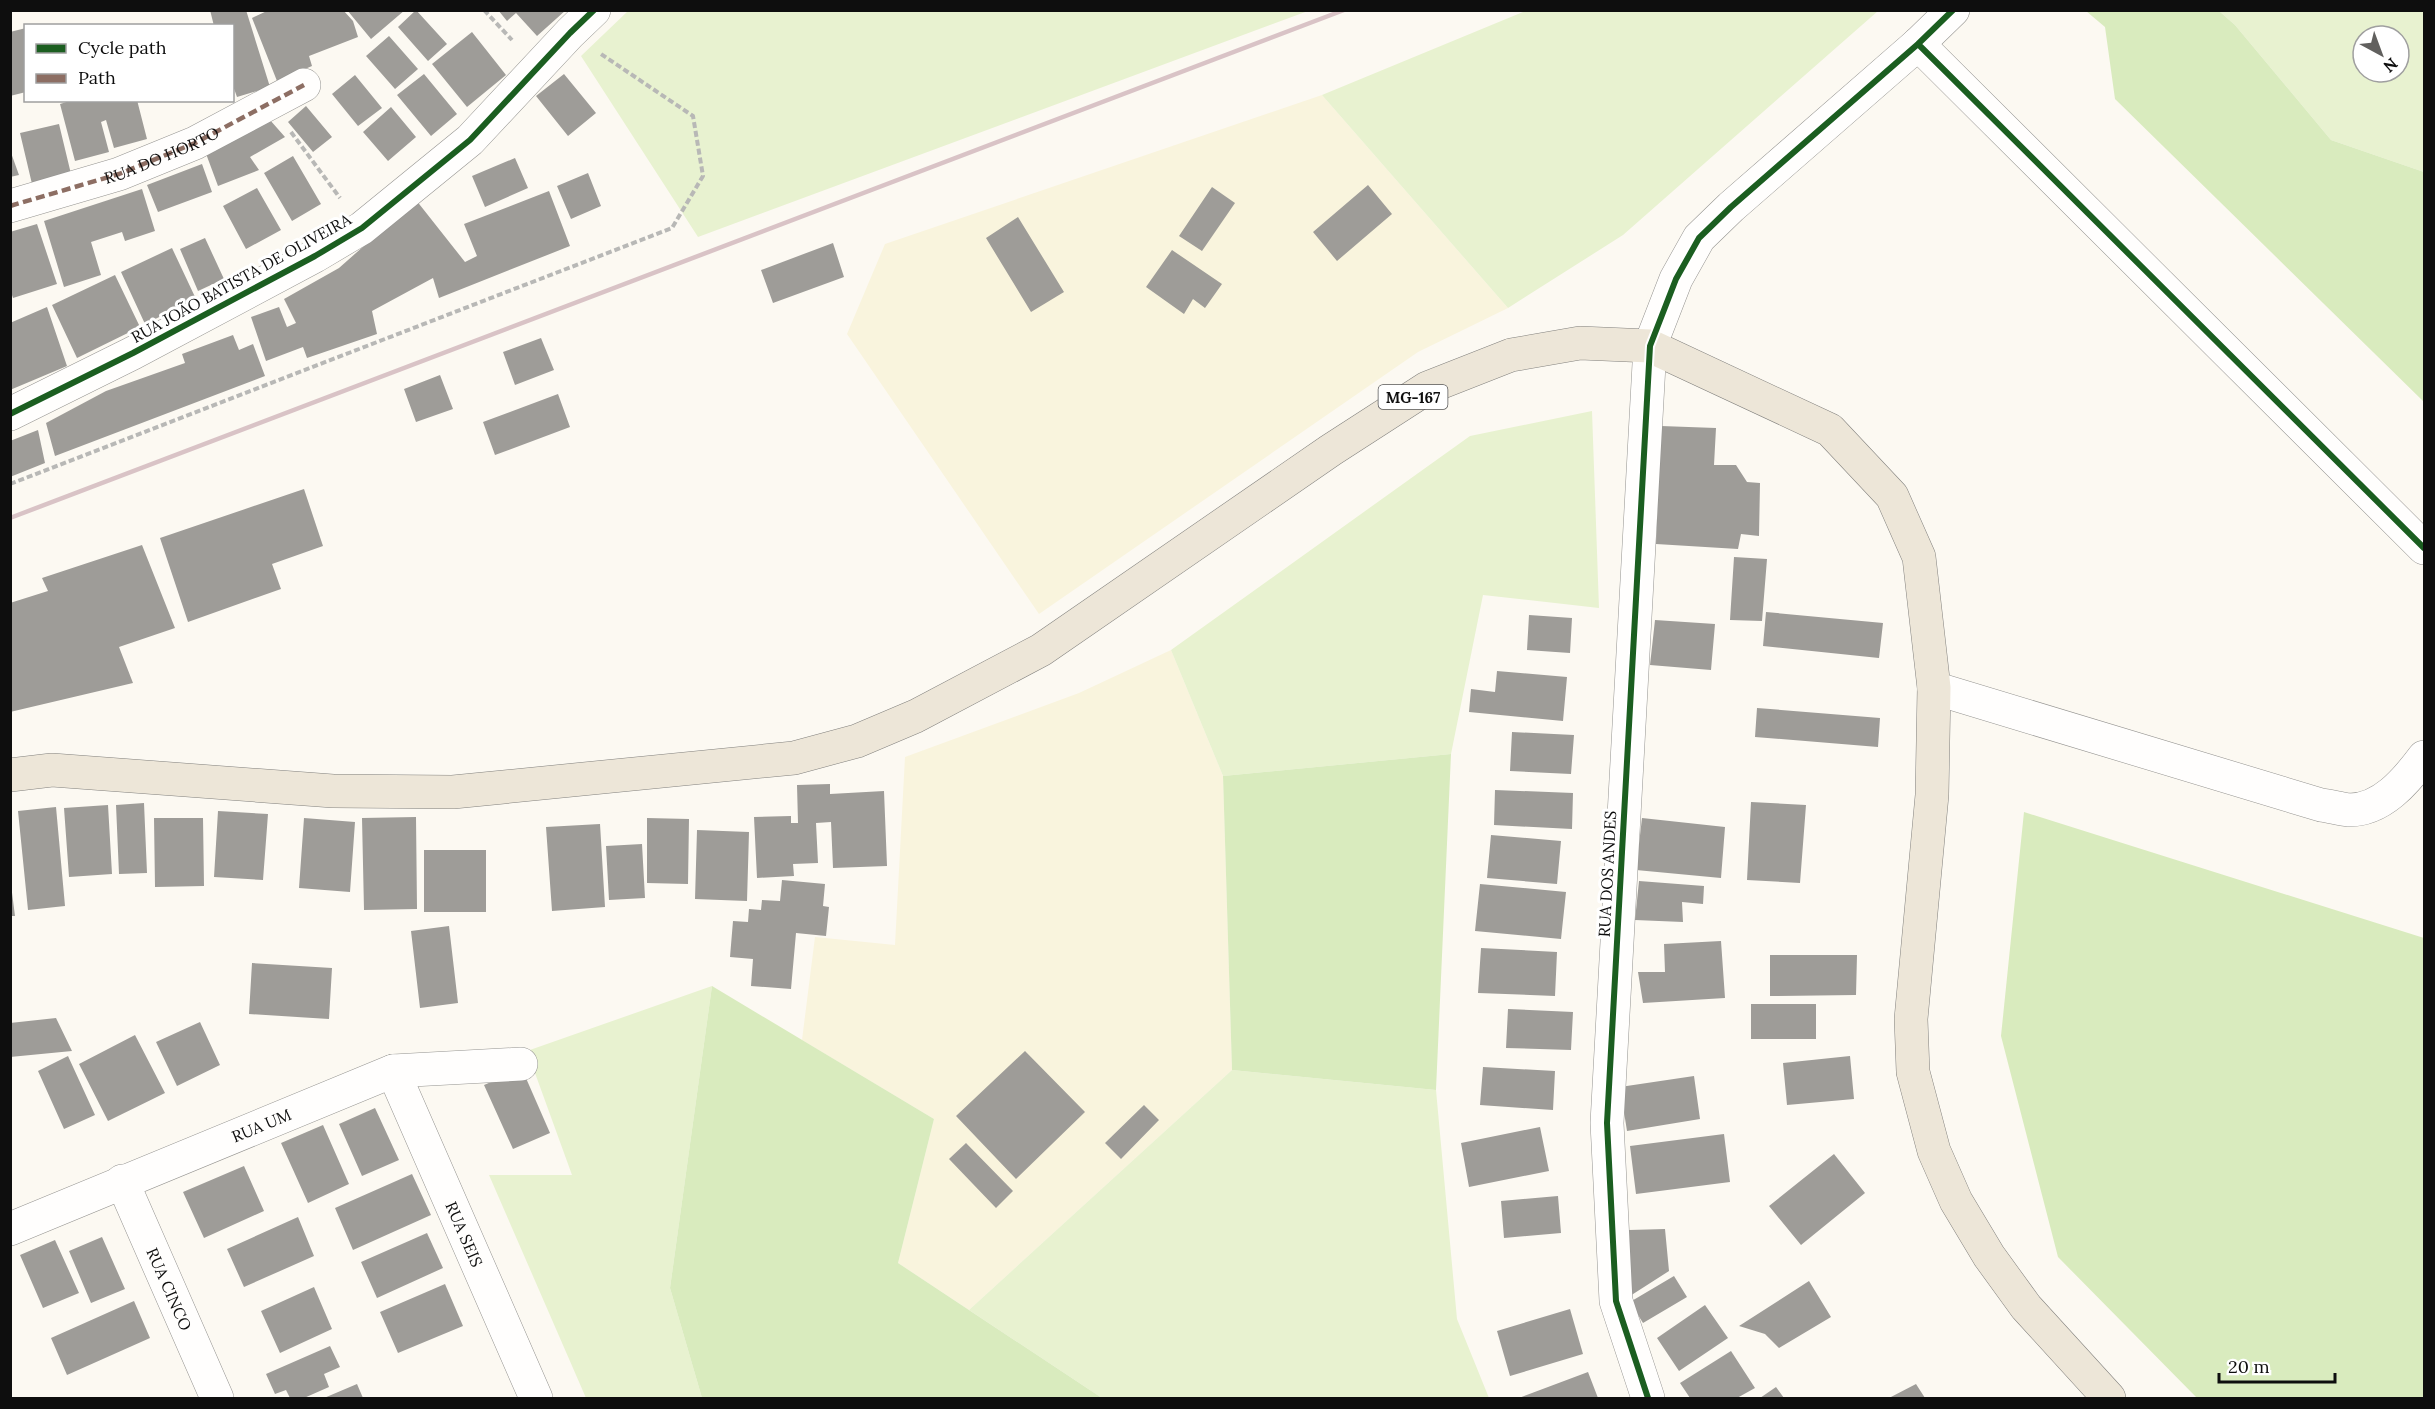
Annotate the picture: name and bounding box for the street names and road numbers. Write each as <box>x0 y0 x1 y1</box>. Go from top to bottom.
street label: RUA DO HORTO <box>102 122 222 188</box>
street label: RUA JOÃO BATISTA DE OLIVEIRA <box>127 209 355 347</box>
road number: MG-167 <box>1378 385 1448 409</box>
street label: RUA DOS ANDES <box>1594 810 1620 938</box>
street label: RUA UM <box>229 1104 294 1146</box>
street label: RUA SEIS <box>441 1198 487 1270</box>
street label: RUA CINCO <box>142 1245 196 1334</box>

